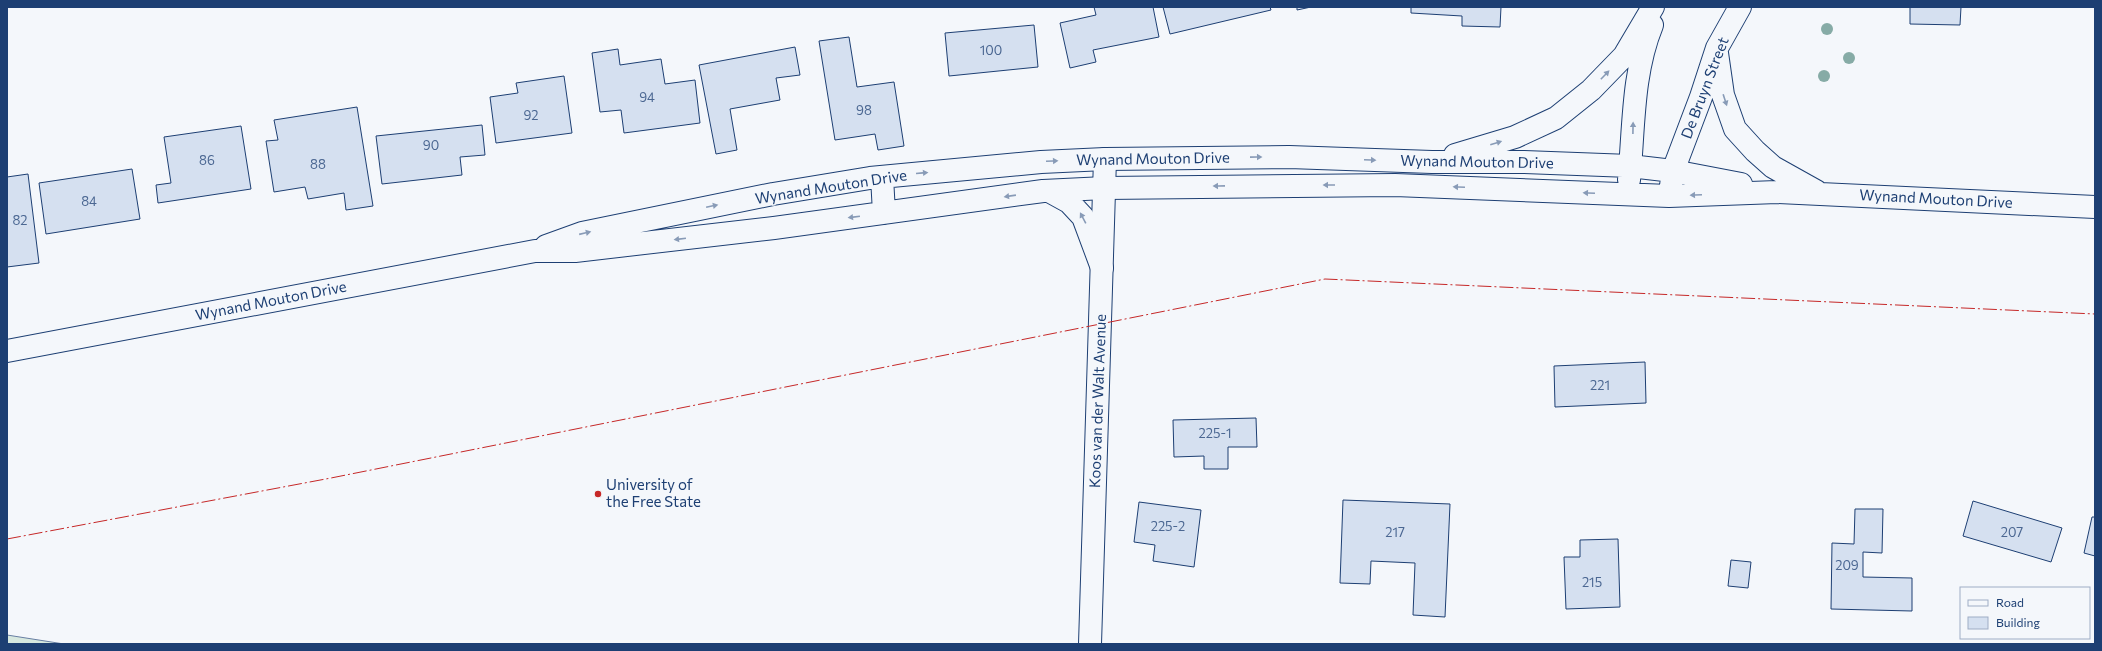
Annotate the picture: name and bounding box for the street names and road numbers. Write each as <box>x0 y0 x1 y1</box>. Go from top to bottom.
street label: De Bruyn Street <box>1676 34 1732 141</box>
street label: Wynand Mouton Drive <box>1076 148 1230 168</box>
street label: Wynand Mouton Drive <box>1400 151 1554 171</box>
street label: Wynand Mouton Drive <box>754 165 908 207</box>
street label: Wynand Mouton Drive <box>1859 185 2013 211</box>
street label: Wynand Mouton Drive <box>194 277 348 323</box>
street label: Koos van der Walt Avenue <box>1085 313 1109 488</box>

